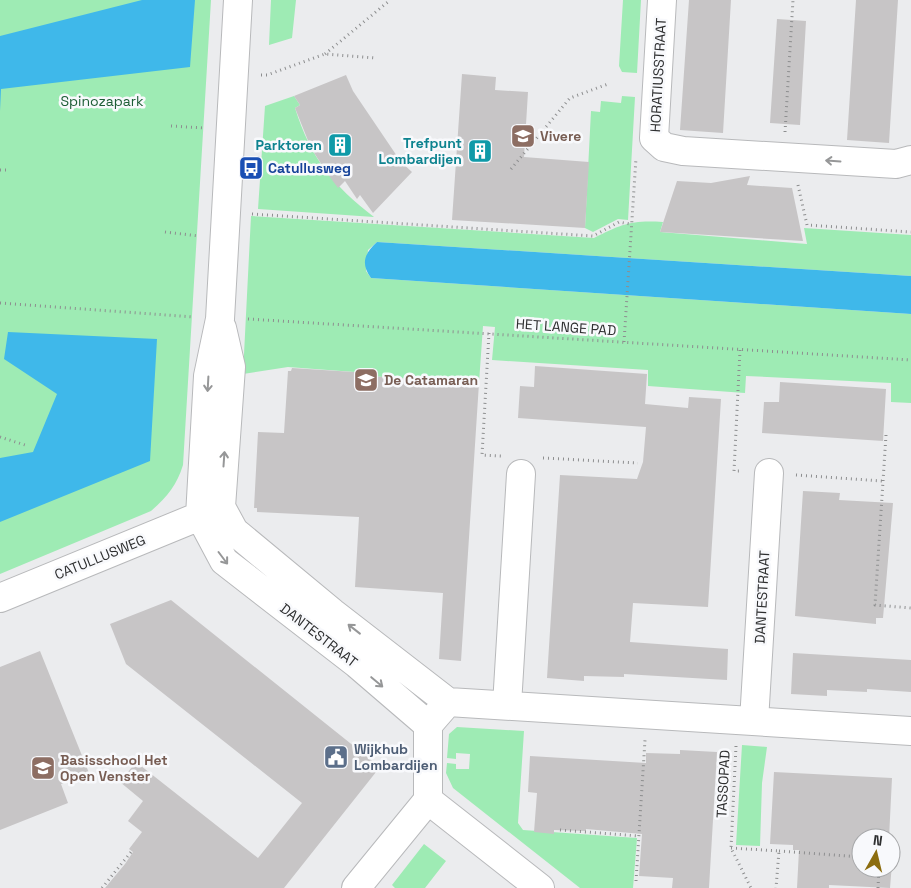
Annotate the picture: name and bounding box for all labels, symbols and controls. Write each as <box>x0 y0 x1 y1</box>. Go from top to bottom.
street label: HORATIUSSTRAAT <box>646 17 670 133</box>
park label: Spinozapark <box>60 92 144 110</box>
school or university icon: Vivere <box>510 123 536 149</box>
place label: Vivere <box>540 127 581 145</box>
building icon: Parktoren <box>327 132 353 158</box>
place label: Trefpunt Lombardijen <box>378 134 462 168</box>
place label: Parktoren <box>255 136 322 154</box>
building icon: Trefpunt Lombardijen <box>467 138 493 164</box>
bus stop icon: Catullusweg <box>238 155 264 181</box>
one-way arrow <box>826 156 842 165</box>
place label: Catullusweg <box>268 159 351 177</box>
street label: HET LANGE PAD <box>515 315 617 339</box>
school or university icon: De Catamaran <box>353 367 379 393</box>
place label: De Catamaran <box>384 371 478 389</box>
one-way arrow <box>203 375 212 391</box>
one-way arrow <box>220 451 229 467</box>
street label: CATULLUSWEG <box>52 531 148 583</box>
street label: DANTESTRAAT <box>751 550 773 644</box>
one-way arrow <box>218 552 229 565</box>
street label: DANTESTRAAT <box>277 599 361 671</box>
one-way arrow <box>348 624 361 635</box>
one-way arrow <box>371 676 384 687</box>
place label: Wijkhub Lombardijen <box>354 740 438 774</box>
public building icon: Wijkhub Lombardijen <box>323 744 349 770</box>
street label: TASSOPAD <box>712 749 734 819</box>
place label: Basisschool Het Open Venster <box>60 751 168 785</box>
school or university icon: Basisschool Het Open Venster <box>30 755 56 781</box>
north arrow <box>851 828 901 878</box>
text: N <box>872 831 884 850</box>

